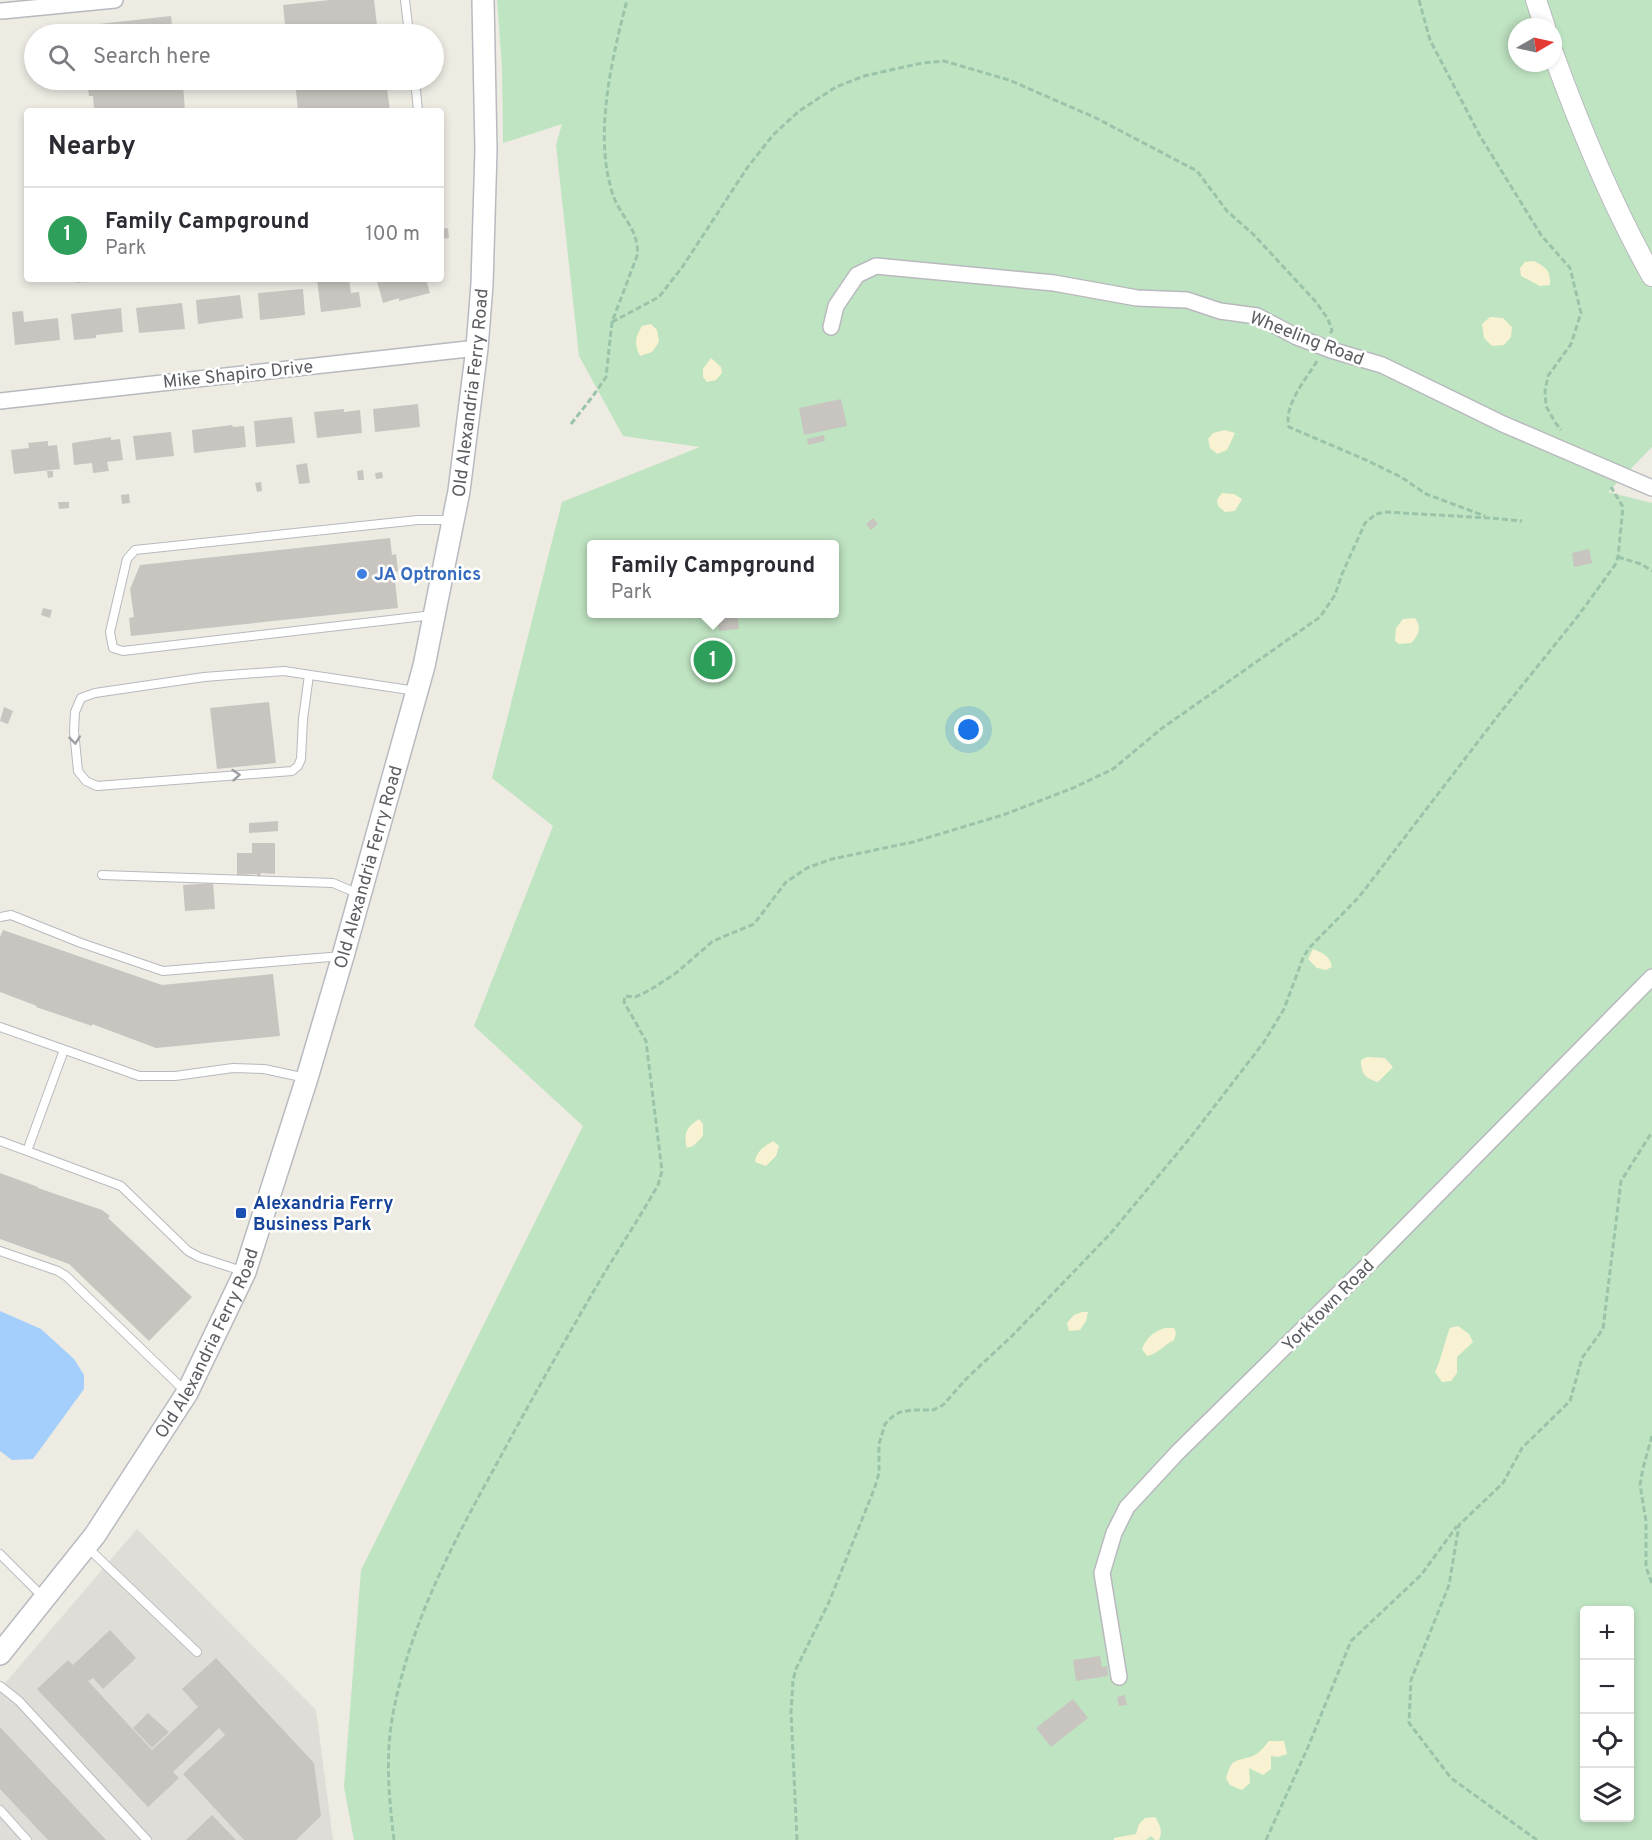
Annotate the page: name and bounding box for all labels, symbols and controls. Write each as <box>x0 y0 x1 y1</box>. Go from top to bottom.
north arrow <box>1508 18 1562 72</box>
search box <box>24 24 444 90</box>
icon: search <box>45 41 78 74</box>
text: Search here <box>93 44 211 71</box>
text: Nearby <box>48 131 136 164</box>
text: Family Campground <box>105 209 309 236</box>
text: 1 <box>64 222 72 248</box>
text: 100 m <box>365 222 420 248</box>
text: Park <box>105 236 146 262</box>
street label: Old Alexandria Ferry Road <box>448 288 495 499</box>
street label: Wheeling Road <box>1246 307 1367 372</box>
street label: Mike Shapiro Drive <box>162 356 314 395</box>
popup <box>587 540 839 618</box>
text: Family Campground <box>611 553 815 580</box>
place label: JA Optronics <box>374 564 481 587</box>
marker: JA Optronics <box>355 567 369 581</box>
text: Park <box>611 580 652 606</box>
pin: 1 <box>694 638 732 682</box>
your location <box>954 715 983 744</box>
one-way arrow <box>68 736 81 745</box>
street label: Old Alexandria Ferry Road <box>330 763 409 972</box>
one-way arrow <box>232 769 241 782</box>
place label: Alexandria Ferry Business Park <box>253 1193 393 1237</box>
marker: Alexandria Ferry Business Park <box>234 1206 248 1220</box>
street label: Old Alexandria Ferry Road <box>151 1246 265 1443</box>
street label: Yorktown Road <box>1278 1255 1380 1357</box>
map controls <box>1580 1606 1634 1822</box>
button: + <box>1580 1606 1634 1660</box>
button: − <box>1580 1660 1634 1714</box>
button: locate <box>1580 1714 1634 1768</box>
button: layers <box>1580 1768 1634 1822</box>

